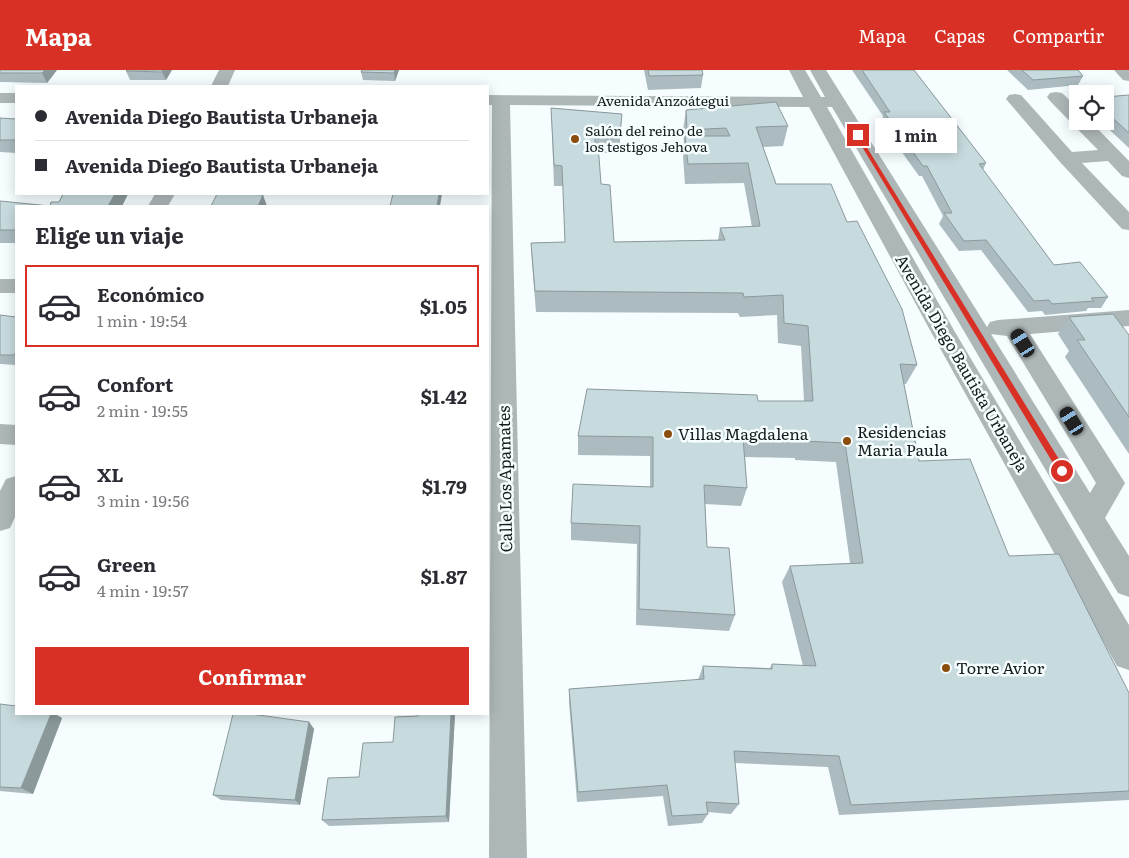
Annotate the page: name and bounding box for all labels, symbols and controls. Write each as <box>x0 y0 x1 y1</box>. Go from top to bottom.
text: Mapa <box>25 18 92 53</box>
text: Mapa <box>858 22 906 49</box>
text: Capas <box>934 22 985 49</box>
text: Compartir <box>1013 22 1104 49</box>
map controls <box>1069 85 1114 130</box>
button: locate <box>1069 85 1114 130</box>
street label: Avenida Anzoátegui <box>597 90 730 110</box>
text: Avenida Diego Bautista Urbaneja <box>65 102 378 130</box>
callout: 1 min <box>876 118 958 152</box>
place label: Salón del reino de los testigos Jehova <box>585 120 708 156</box>
text: 1 min <box>895 123 937 147</box>
route end <box>847 124 869 146</box>
marker: Salón del reino de los testigos Jehova <box>569 133 581 145</box>
text: Avenida Diego Bautista Urbaneja <box>65 151 378 179</box>
text: Elige un viaje <box>35 218 184 251</box>
street label: Avenida Diego Bautista Urbaneja <box>891 249 1035 476</box>
text: Económico <box>97 280 204 308</box>
icon: car <box>37 284 82 329</box>
text: $1.05 <box>420 292 467 320</box>
text: 1 min · 19:54 <box>97 308 187 332</box>
car <box>1008 326 1037 360</box>
text: Confort <box>97 370 173 398</box>
icon: car <box>37 374 82 419</box>
text: $1.42 <box>420 382 467 410</box>
text: 2 min · 19:55 <box>97 398 188 422</box>
car <box>1057 404 1086 438</box>
street label: Calle Los Apamates <box>491 406 517 553</box>
place label: Residencias Maria Paula <box>857 419 948 461</box>
place label: Villas Magdalena <box>678 421 809 445</box>
marker: Villas Magdalena <box>662 428 674 440</box>
marker: Residencias Maria Paula <box>841 435 853 447</box>
text: XL <box>97 460 124 488</box>
route start <box>1051 460 1073 482</box>
icon: car <box>37 464 82 509</box>
text: $1.79 <box>422 472 467 500</box>
text: 3 min · 19:56 <box>97 488 189 512</box>
text: Green <box>97 550 156 578</box>
icon: car <box>37 554 82 599</box>
text: $1.87 <box>420 562 467 590</box>
text: 4 min · 19:57 <box>97 578 189 602</box>
button: Confirmar <box>35 647 469 705</box>
place label: Torre Avior <box>956 655 1045 679</box>
marker: Torre Avior <box>940 662 952 674</box>

